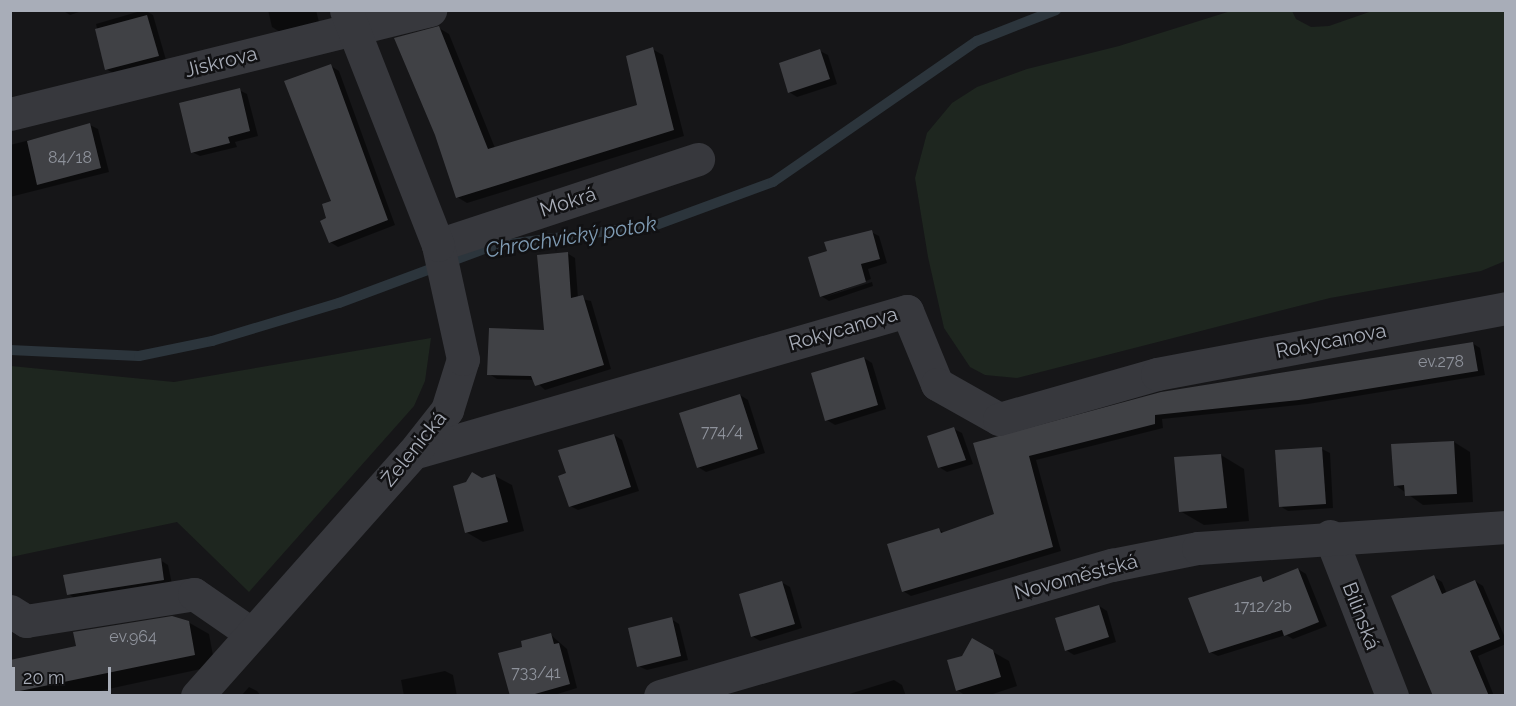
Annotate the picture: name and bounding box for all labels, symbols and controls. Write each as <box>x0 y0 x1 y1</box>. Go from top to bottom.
street label: Jiskrova <box>182 41 260 83</box>
house number: 84/18 <box>48 148 92 168</box>
street label: Mokrá <box>537 182 599 222</box>
water label: Chrochvický potok <box>483 211 659 263</box>
street label: Rokycanova <box>786 302 900 356</box>
street label: Rokycanova <box>1274 319 1388 363</box>
house number: ev.278 <box>1418 352 1464 372</box>
street label: Želenická <box>376 407 452 491</box>
house number: 774/4 <box>701 422 743 442</box>
street label: Novoměstská <box>1012 549 1140 605</box>
street label: Bílinská <box>1337 579 1385 653</box>
house number: 1712/2b <box>1234 597 1292 617</box>
house number: ev.964 <box>109 627 157 647</box>
scale bar <box>15 655 114 693</box>
house number: 733/41 <box>511 663 561 683</box>
text: 20 m <box>23 667 65 688</box>

